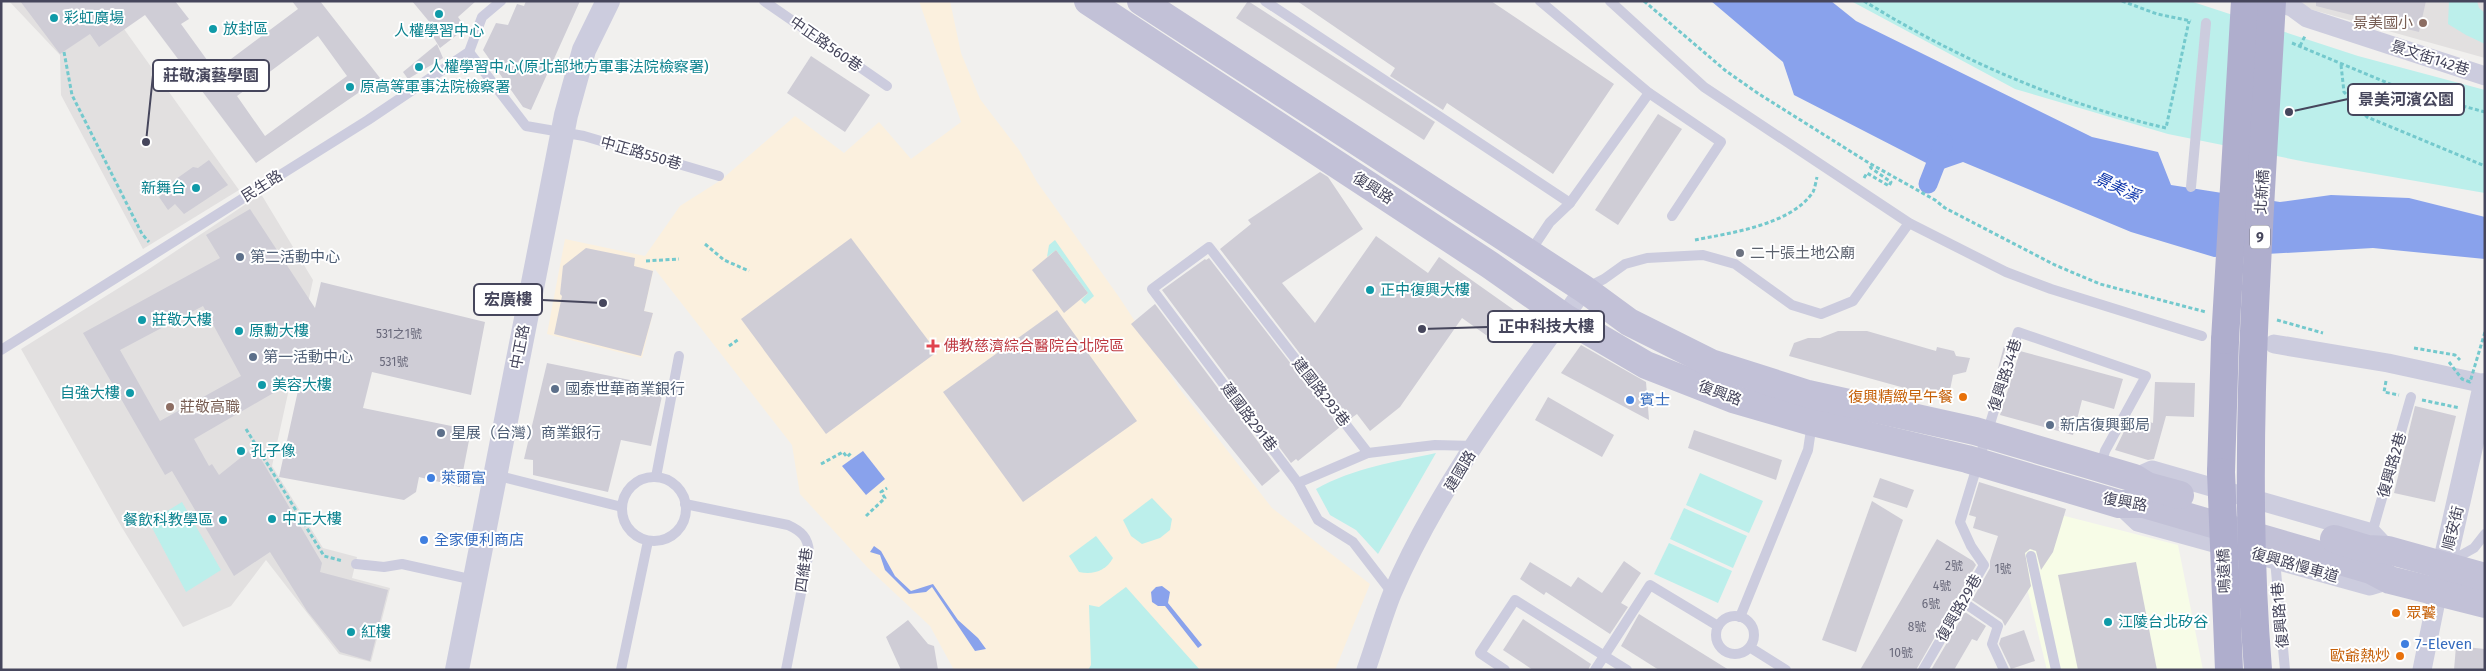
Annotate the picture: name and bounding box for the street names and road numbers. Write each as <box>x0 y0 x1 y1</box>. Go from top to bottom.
street label: 中正路560巷 <box>786 13 866 75</box>
street label: 景文街142巷 <box>2388 37 2472 79</box>
street label: 中正路550巷 <box>598 133 684 173</box>
street label: 民生路 <box>238 166 286 206</box>
street label: 復興路 <box>1349 168 1397 208</box>
street label: 北新橋 <box>2252 169 2272 215</box>
road number: 9 <box>2250 226 2270 248</box>
street label: 中正路 <box>507 323 533 371</box>
street label: 復興路34巷 <box>1985 336 2025 414</box>
street label: 建國路293巷 <box>1289 354 1353 430</box>
street label: 復興路 <box>1696 377 1744 409</box>
street label: 建國路291巷 <box>1217 379 1281 455</box>
street label: 復興路2巷 <box>2374 430 2410 500</box>
street label: 建國路 <box>1441 447 1479 495</box>
street label: 復興路 <box>2101 489 2149 515</box>
street label: 順安街 <box>2439 504 2467 552</box>
street label: 復興路慢車道 <box>2249 544 2341 586</box>
street label: 四維巷 <box>792 546 816 594</box>
street label: 鳴遠橋 <box>2214 548 2234 594</box>
street label: 復興路29巷 <box>1932 571 1986 645</box>
street label: 復興路1巷 <box>2268 581 2292 649</box>

